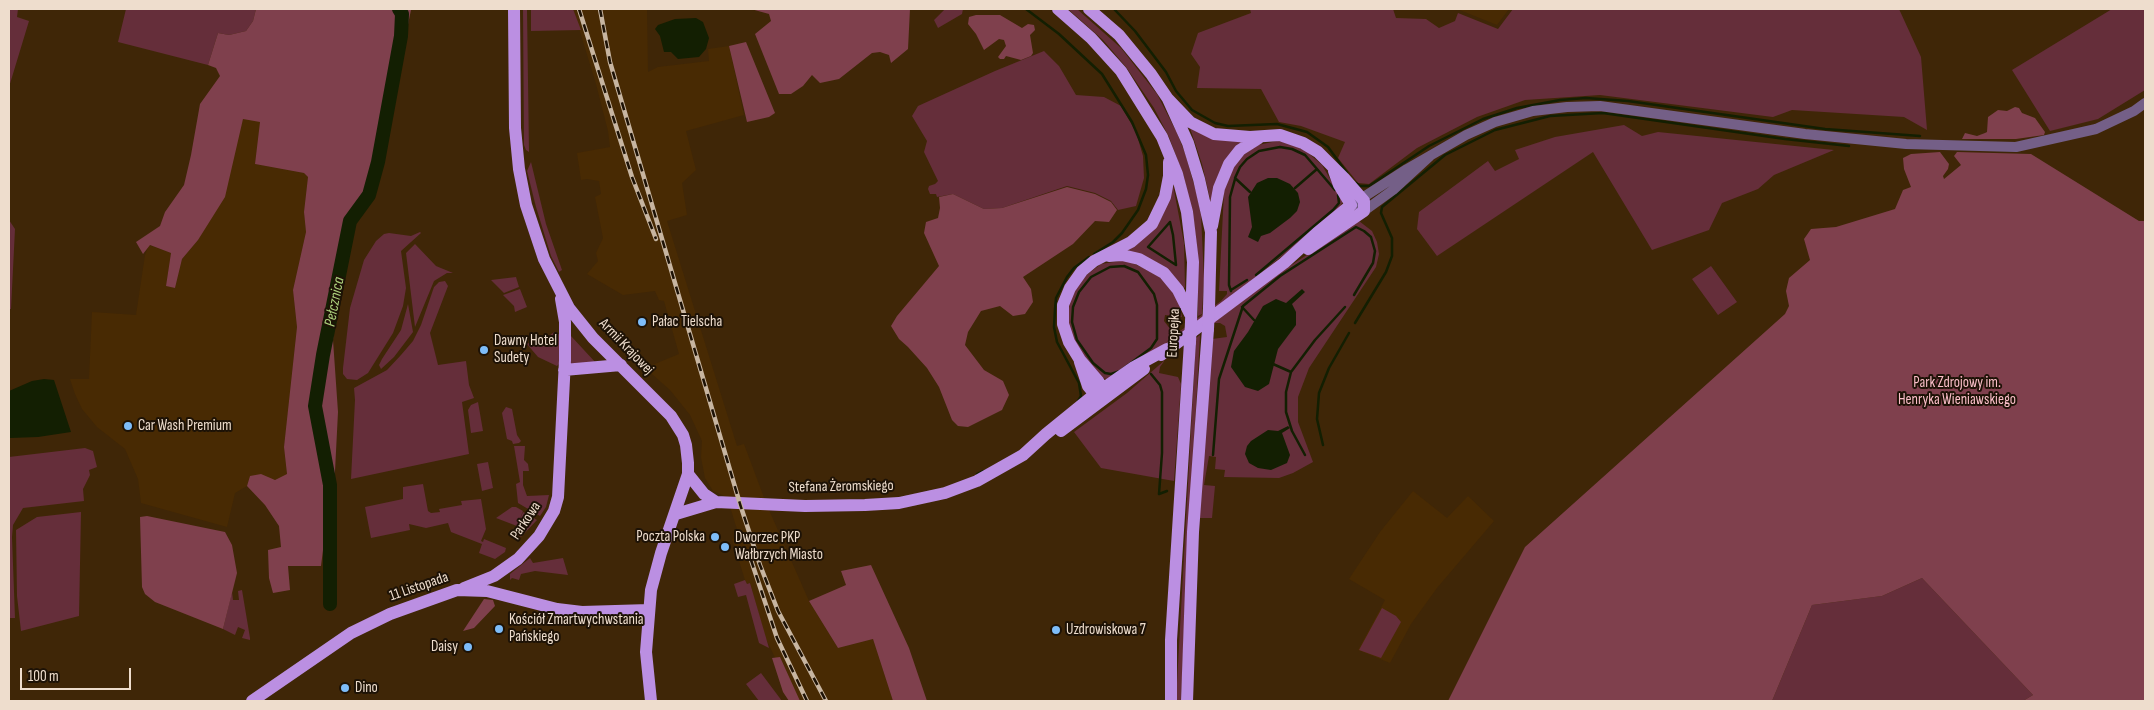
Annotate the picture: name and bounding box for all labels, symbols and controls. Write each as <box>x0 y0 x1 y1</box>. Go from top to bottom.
water label: Pełcznica <box>321 276 349 328</box>
street label: Europejka <box>1164 308 1184 358</box>
place label: Pałac Tielscha <box>652 313 722 331</box>
street label: Armii Krajowej <box>595 315 657 379</box>
marker: Pałac Tielscha <box>636 316 648 328</box>
place label: Dawny Hotel Sudety <box>494 332 557 367</box>
marker: Dawny Hotel Sudety <box>478 344 490 356</box>
park label: Park Zdrojowy im. Henryka Wieniawskiego <box>1898 374 2016 409</box>
place label: Car Wash Premium <box>138 417 232 435</box>
marker: Car Wash Premium <box>122 420 134 432</box>
street label: Stefana Żeromskiego <box>788 477 894 497</box>
street label: Parkowa <box>507 499 545 543</box>
place label: Poczta Polska <box>636 528 705 546</box>
place label: Dworzec PKP Wałbrzych Miasto <box>735 529 823 564</box>
marker: Poczta Polska <box>709 531 721 543</box>
marker: Dworzec PKP Wałbrzych Miasto <box>719 541 731 553</box>
street label: 11 Listopada <box>387 569 451 605</box>
place label: Kościół Zmartwychwstania Pańskiego <box>509 611 643 646</box>
place label: Uzdrowiskowa 7 <box>1066 621 1146 639</box>
marker: Kościół Zmartwychwstania Pańskiego <box>493 623 505 635</box>
marker: Uzdrowiskowa 7 <box>1050 624 1062 636</box>
place label: Daisy <box>431 638 458 656</box>
marker: Daisy <box>462 641 474 653</box>
scale bar <box>22 658 134 690</box>
text: 100 m <box>28 667 59 686</box>
place label: Dino <box>355 679 378 697</box>
marker: Dino <box>339 682 351 694</box>

